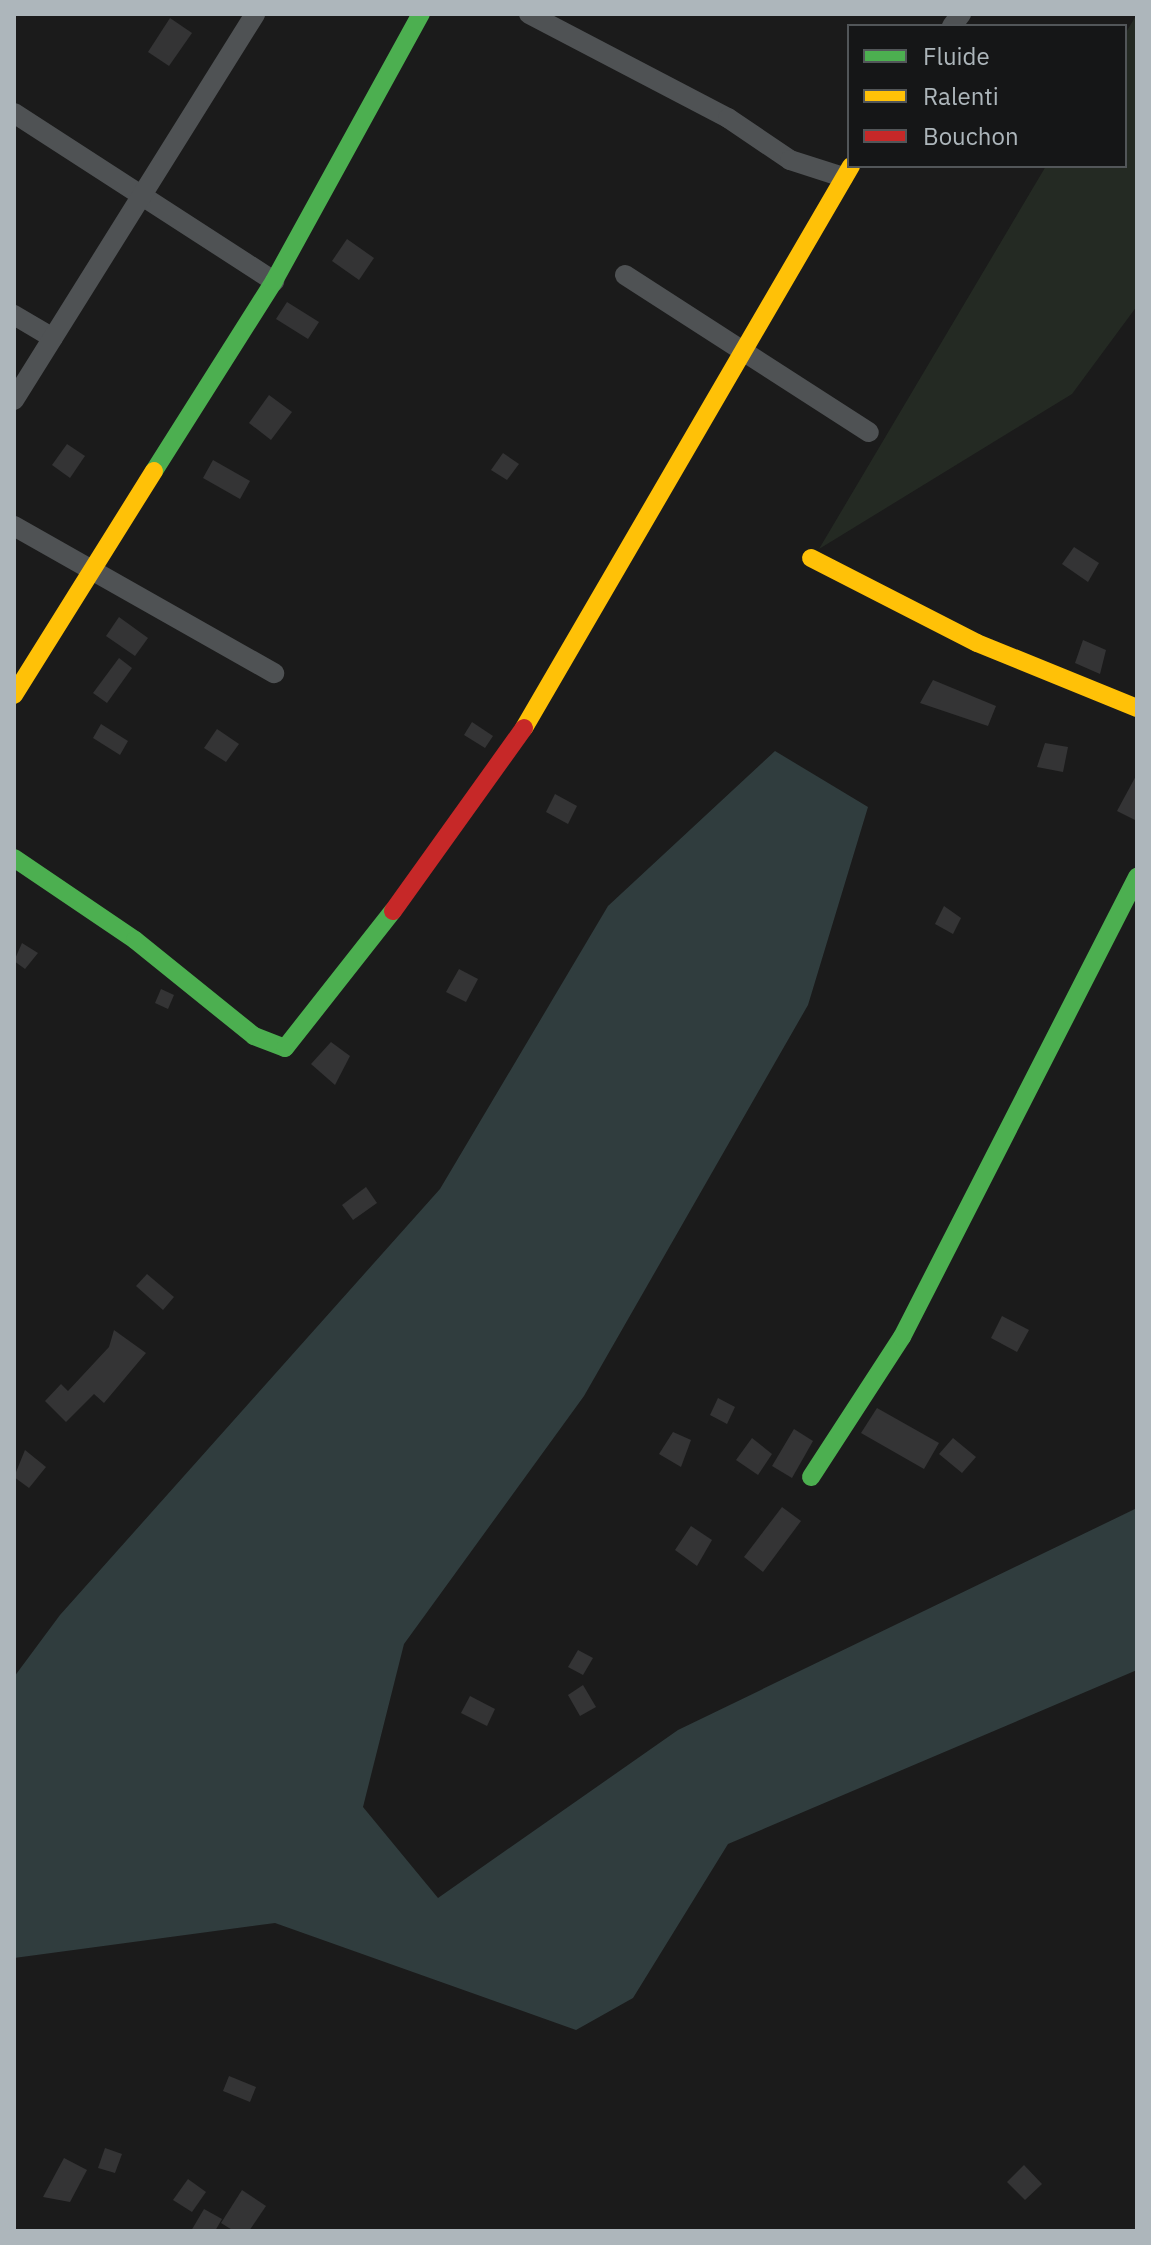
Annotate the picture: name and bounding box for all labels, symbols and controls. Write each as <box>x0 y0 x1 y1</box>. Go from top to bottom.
legend <box>847 24 1127 168</box>
text: Fluide <box>923 40 990 72</box>
text: Ralenti <box>923 80 999 112</box>
text: Bouchon <box>923 120 1019 152</box>

